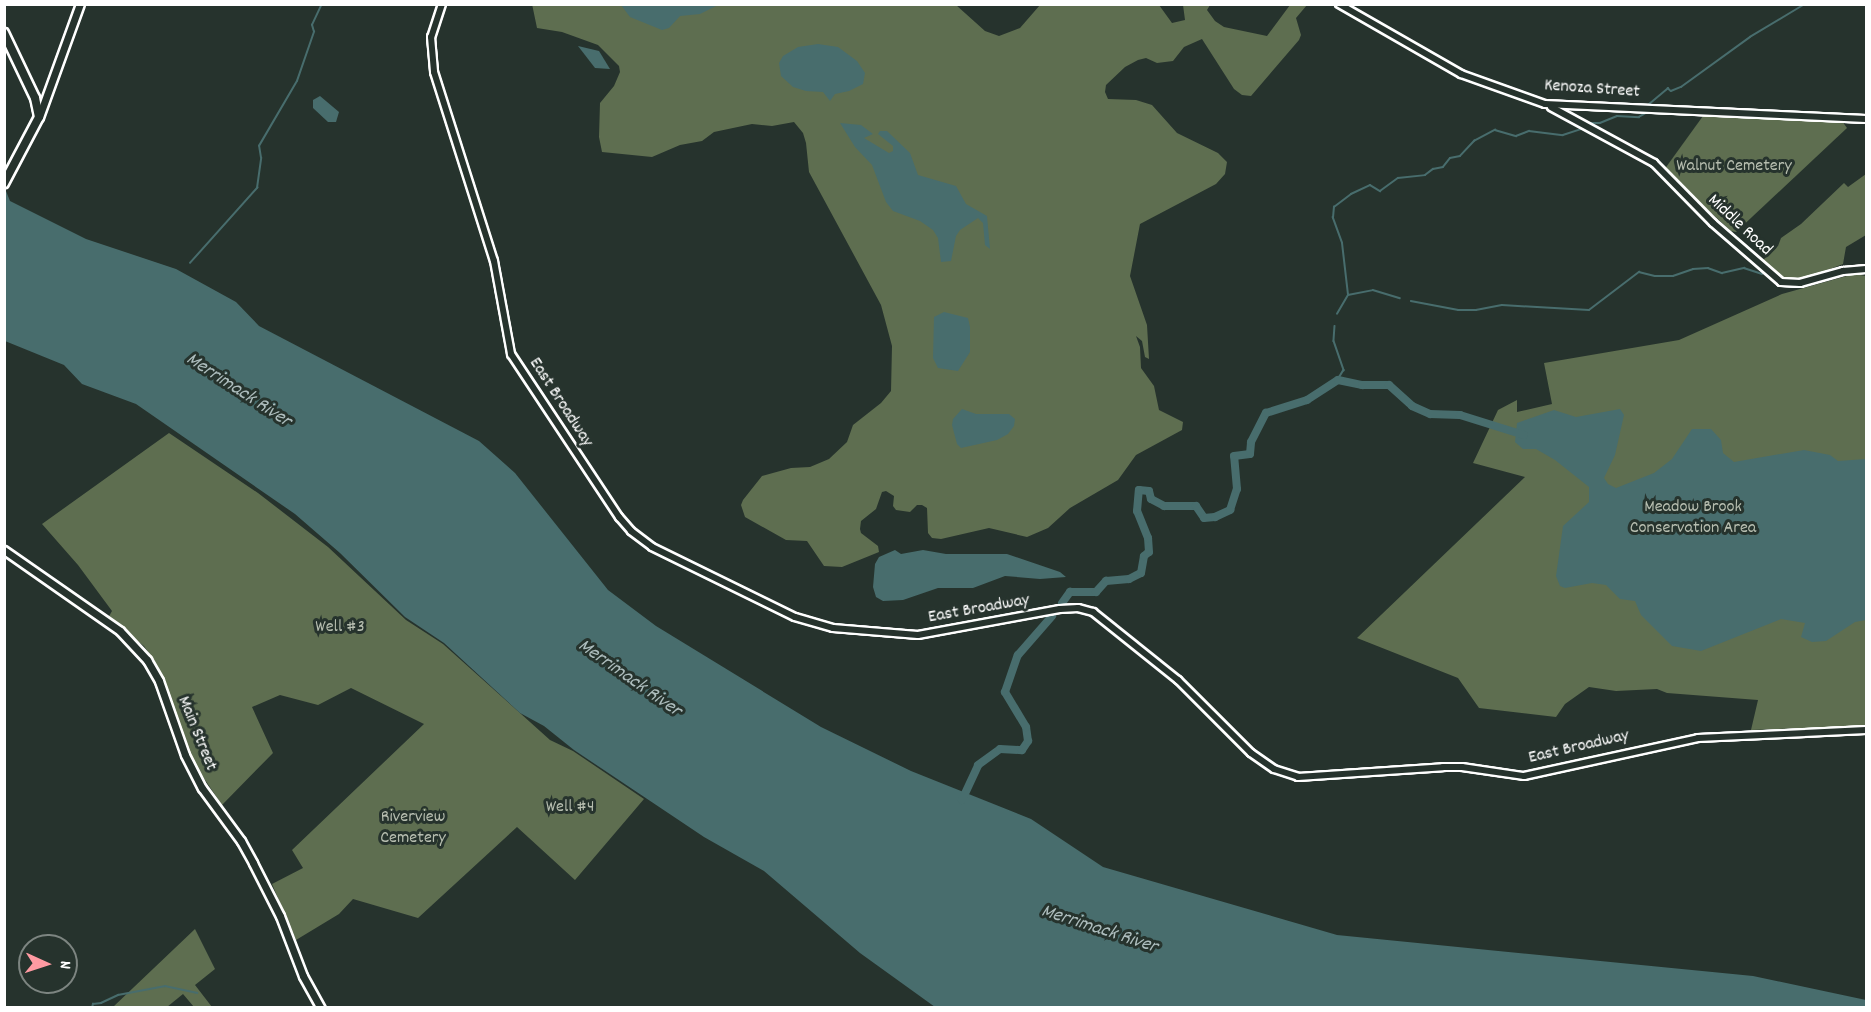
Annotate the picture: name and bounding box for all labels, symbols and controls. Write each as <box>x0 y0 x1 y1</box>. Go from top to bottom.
street label: Kenoza Street <box>1544 76 1640 104</box>
park label: Walnut Cemetery <box>1676 156 1792 178</box>
street label: Middle Road <box>1702 191 1776 261</box>
water label: Merrimack River <box>181 348 295 434</box>
street label: East Broadway <box>523 354 597 452</box>
park label: Meadow Brook Conservation Area <box>1630 498 1756 540</box>
street label: East Broadway <box>927 590 1031 630</box>
park label: Well #3 <box>315 617 365 639</box>
water label: Merrimack River <box>573 634 685 724</box>
street label: Main Street <box>171 694 221 774</box>
street label: East Broadway <box>1527 726 1631 770</box>
park label: Well #4 <box>546 797 594 819</box>
park label: Riverview Cemetery <box>380 808 446 850</box>
water label: Merrimack River <box>1038 900 1160 960</box>
north arrow <box>18 934 78 994</box>
text: N <box>53 960 76 969</box>

